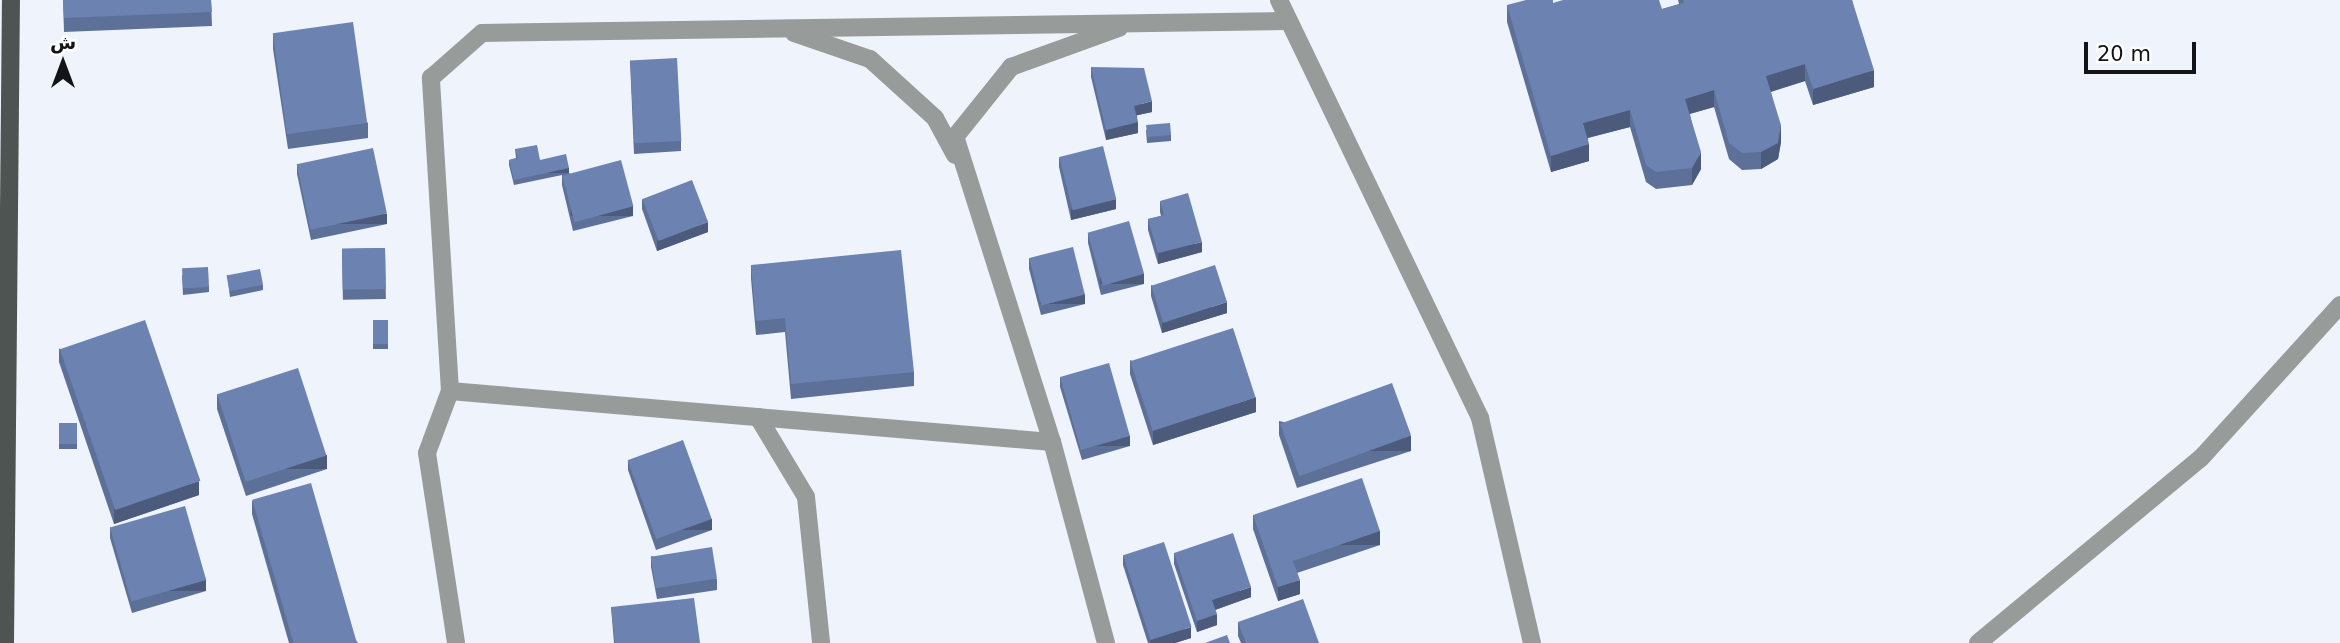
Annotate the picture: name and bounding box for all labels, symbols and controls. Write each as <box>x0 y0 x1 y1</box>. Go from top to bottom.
north arrow <box>28 28 98 98</box>
scale bar <box>2088 28 2200 72</box>
text: ش <box>50 31 76 53</box>
text: 20 m <box>2097 42 2151 66</box>

